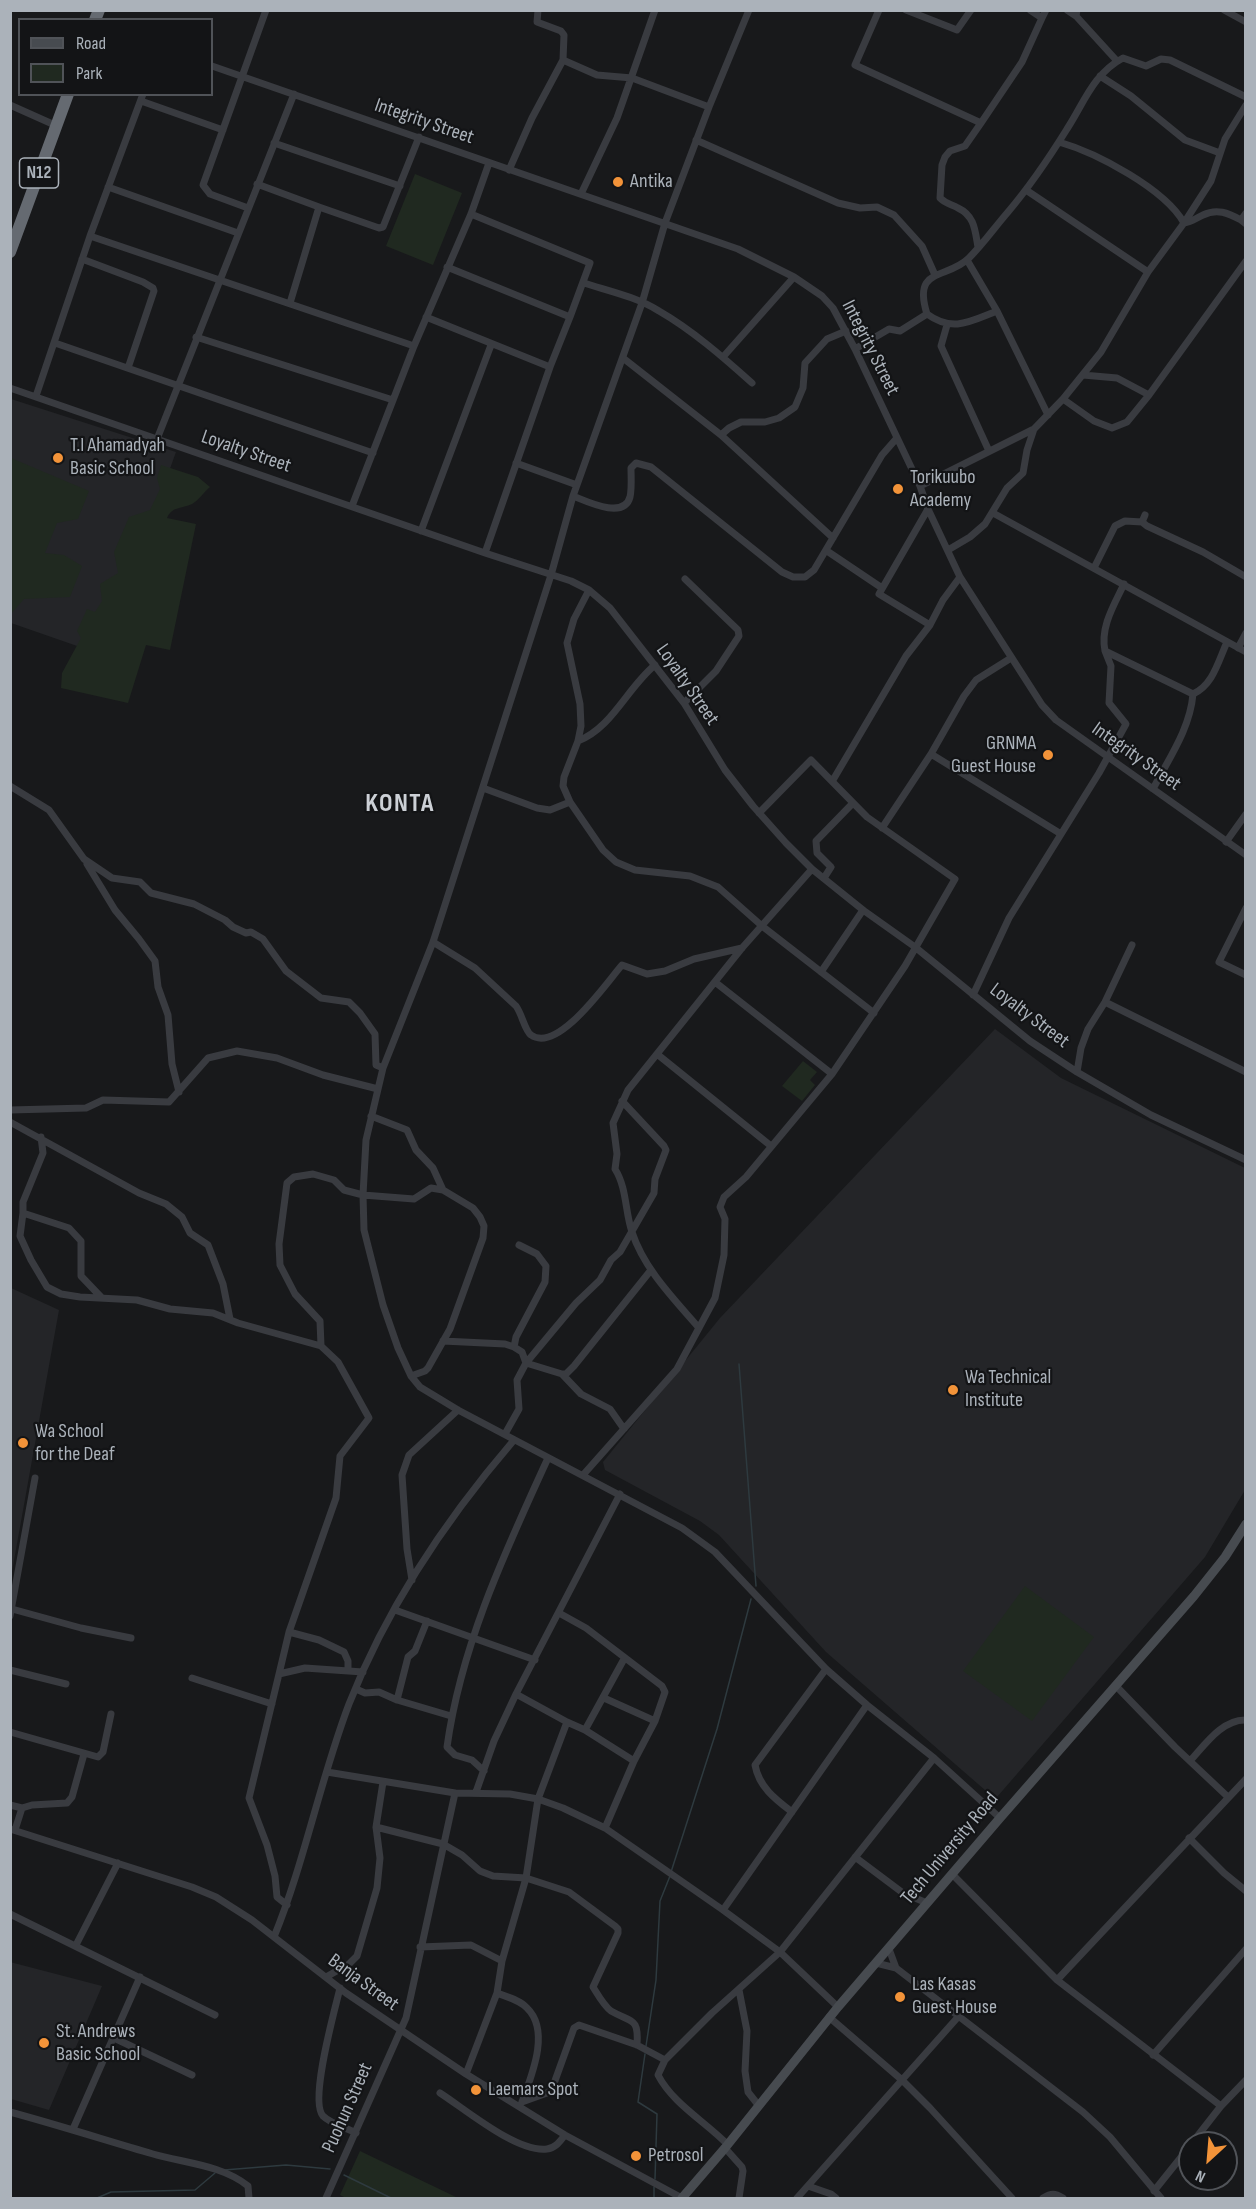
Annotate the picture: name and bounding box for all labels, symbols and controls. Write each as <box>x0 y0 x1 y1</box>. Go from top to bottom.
legend <box>18 18 213 96</box>
text: Road <box>76 33 106 54</box>
text: Park <box>76 63 102 84</box>
street label: Integrity Street <box>371 94 477 150</box>
road number: N12 <box>20 158 58 188</box>
place label: Antika <box>630 170 673 194</box>
marker: Antika <box>611 175 625 189</box>
street label: Integrity Street <box>836 296 904 400</box>
street label: Loyalty Street <box>198 425 294 479</box>
place label: T.I Ahamadyah Basic School <box>70 434 165 481</box>
marker: T.I Ahamadyah Basic School <box>51 451 65 465</box>
place label: Torikuubo Academy <box>910 466 976 513</box>
marker: Torikuubo Academy <box>891 482 905 496</box>
street label: Loyalty Street <box>650 640 724 730</box>
street label: Integrity Street <box>1087 718 1185 796</box>
place label: GRNMA Guest House <box>951 732 1036 779</box>
marker: GRNMA Guest House <box>1041 748 1055 762</box>
district label: KONTA <box>365 788 435 820</box>
street label: Loyalty Street <box>984 978 1074 1054</box>
place label: Wa Technical Institute <box>965 1366 1051 1413</box>
marker: Wa Technical Institute <box>946 1383 960 1397</box>
place label: Wa School for the Deaf <box>35 1420 115 1467</box>
marker: Wa School for the Deaf <box>16 1436 30 1450</box>
street label: Tech University Road <box>896 1788 1004 1910</box>
street label: Banja Street <box>323 1949 403 2017</box>
place label: Las Kasas Guest House <box>912 1973 997 2020</box>
marker: Las Kasas Guest House <box>893 1990 907 2004</box>
place label: St. Andrews Basic School <box>56 2020 140 2067</box>
marker: St. Andrews Basic School <box>37 2036 51 2050</box>
street label: Puohun Street <box>318 2059 378 2157</box>
place label: Laemars Spot <box>488 2078 579 2102</box>
marker: Laemars Spot <box>469 2083 483 2097</box>
north arrow <box>1178 2131 1238 2191</box>
place label: Petrosol <box>648 2144 703 2168</box>
marker: Petrosol <box>629 2149 643 2163</box>
text: N <box>1193 2165 1209 2186</box>

